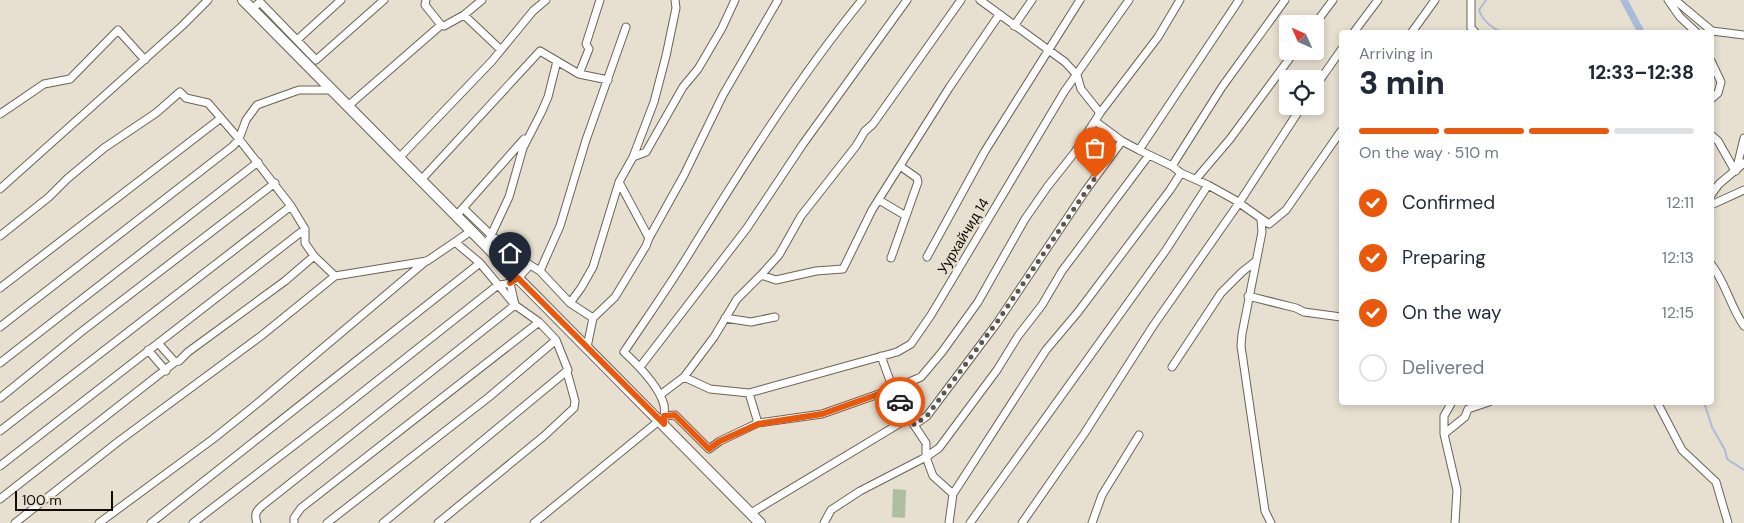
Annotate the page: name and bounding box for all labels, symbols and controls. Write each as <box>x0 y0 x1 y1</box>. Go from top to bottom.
north arrow <box>1279 15 1324 60</box>
map controls <box>1279 15 1324 115</box>
text: Arriving in <box>1359 43 1433 64</box>
text: 12:33–12:38 <box>1588 60 1694 85</box>
text: 3 min <box>1359 62 1445 104</box>
button: locate <box>1279 70 1324 115</box>
pin <box>1074 127 1116 178</box>
icon: bag <box>1081 134 1109 162</box>
text: On the way · 510 m <box>1359 142 1499 163</box>
icon: check <box>1359 189 1387 217</box>
text: Confirmed <box>1402 190 1495 215</box>
text: 12:11 <box>1667 192 1694 213</box>
street label: Уурхайчид 14 <box>933 194 993 277</box>
pin <box>489 232 531 283</box>
icon: home <box>496 239 524 267</box>
icon: check <box>1359 244 1387 272</box>
text: Preparing <box>1402 245 1486 270</box>
text: 12:13 <box>1662 247 1694 268</box>
icon: check <box>1359 299 1387 327</box>
text: On the way <box>1402 300 1502 325</box>
text: 12:15 <box>1662 302 1694 323</box>
text: Delivered <box>1402 355 1484 380</box>
courier <box>875 377 925 427</box>
icon: car <box>886 388 914 416</box>
scale bar <box>15 488 112 511</box>
text: 100 m <box>22 491 62 509</box>

